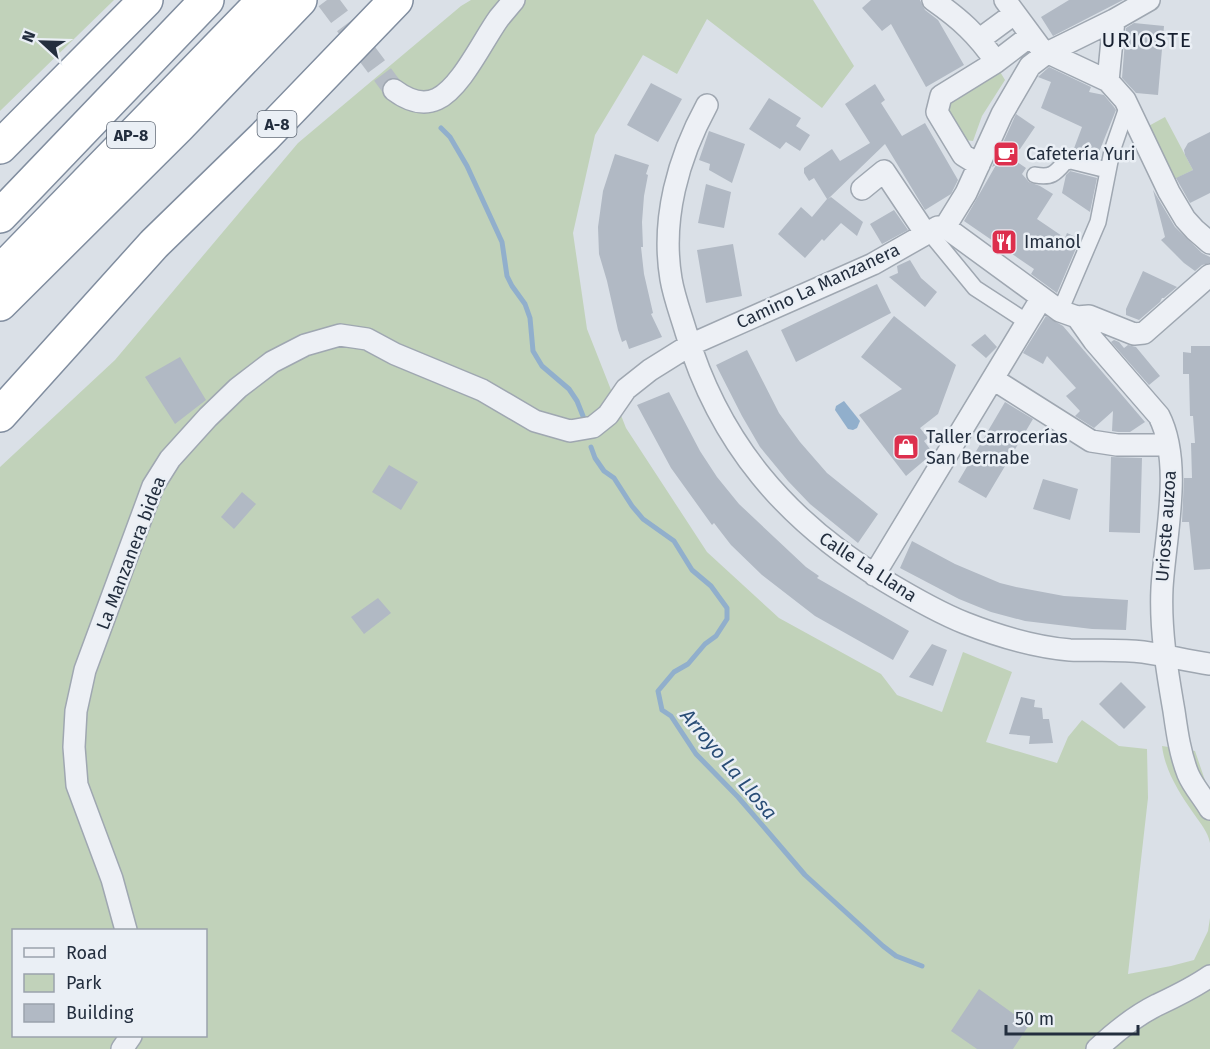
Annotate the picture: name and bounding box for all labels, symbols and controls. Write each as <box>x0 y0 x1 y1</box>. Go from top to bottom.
north arrow <box>12 12 72 72</box>
district label: URIOSTE <box>1102 27 1192 53</box>
text: N <box>18 28 39 45</box>
road number: A-8 <box>258 111 296 137</box>
road number: AP-8 <box>107 122 155 148</box>
cafe icon: Cafetería Yuri <box>991 139 1021 169</box>
place label: Cafetería Yuri <box>1026 143 1136 165</box>
restaurant icon: Imanol <box>989 227 1019 257</box>
place label: Imanol <box>1024 231 1081 253</box>
street label: Camino La Manzanera <box>733 239 903 333</box>
place label: Taller Carrocerías San Bernabe <box>926 426 1068 469</box>
shop icon: Taller Carrocerías San Bernabe <box>891 432 921 462</box>
street label: Urioste auzoa <box>1151 469 1181 583</box>
street label: La Manzanera bidea <box>92 473 170 633</box>
street label: Calle La Llana <box>815 527 921 607</box>
water label: Arroyo La Llosa <box>675 703 782 824</box>
legend <box>12 929 207 1037</box>
text: Road <box>66 942 108 964</box>
text: Park <box>66 972 102 994</box>
scale bar <box>1006 998 1138 1036</box>
text: Building <box>66 1002 134 1024</box>
text: 50 m <box>1015 1008 1054 1030</box>

